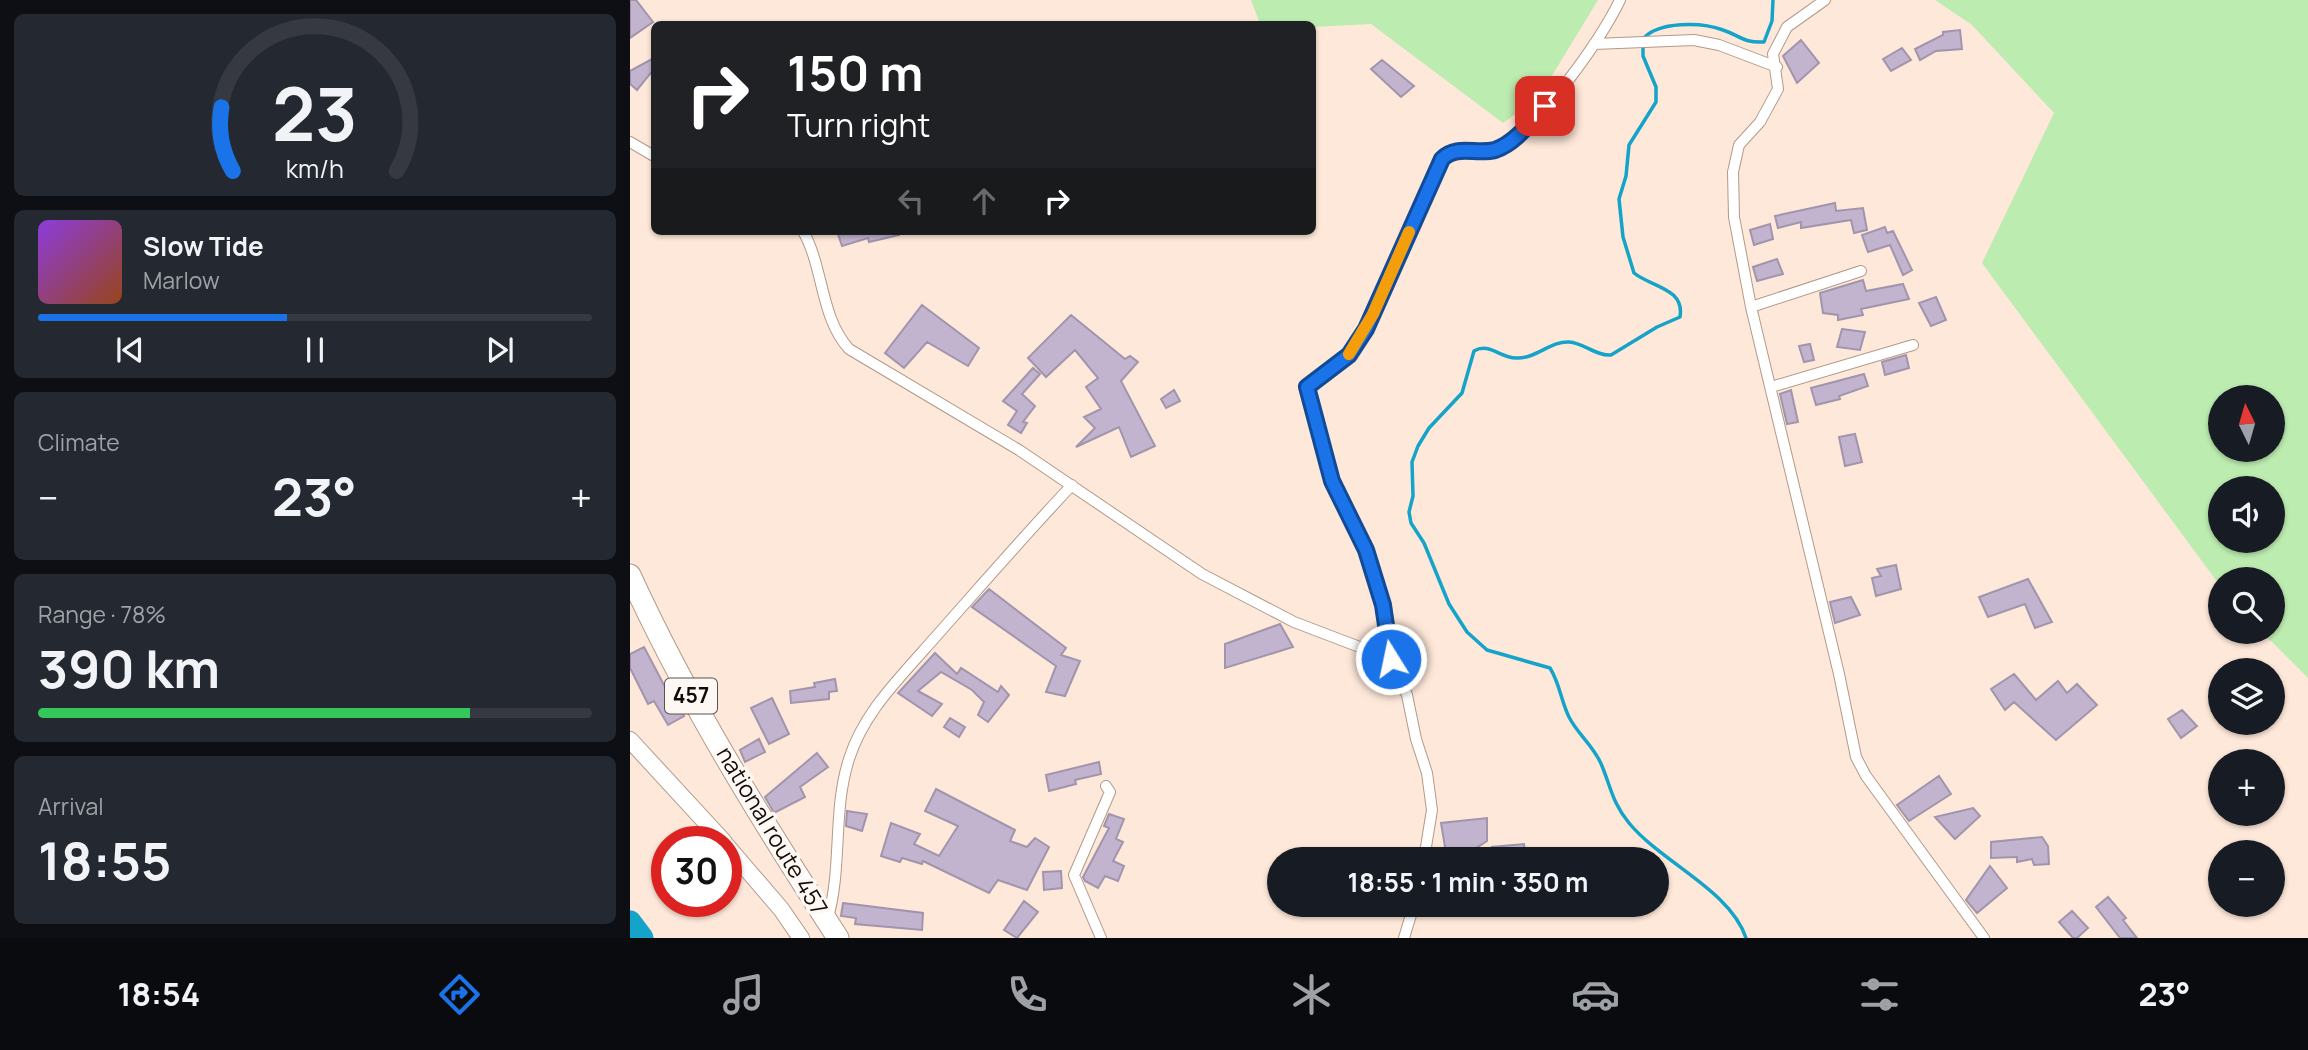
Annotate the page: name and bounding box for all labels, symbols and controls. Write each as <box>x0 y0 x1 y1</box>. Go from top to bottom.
text: 150 m <box>787 39 923 106</box>
icon: right <box>672 49 763 140</box>
text: 23 <box>272 63 358 163</box>
pin <box>1515 76 1575 136</box>
icon: arrive <box>1526 87 1564 125</box>
text: Turn right <box>787 103 930 147</box>
text: km/h <box>286 151 344 186</box>
icon: left <box>892 182 930 220</box>
icon: ahead <box>965 182 1003 220</box>
icon: right <box>1038 182 1076 220</box>
text: Slow Tide <box>143 228 264 264</box>
text: Marlow <box>143 264 220 296</box>
icon: previous <box>111 331 149 369</box>
icon: pause <box>296 331 334 369</box>
icon: next <box>481 331 519 369</box>
north arrow <box>2208 385 2286 462</box>
map controls <box>2208 385 2285 917</box>
text: Climate <box>38 426 120 458</box>
text: 23° <box>272 461 357 532</box>
text: − <box>38 471 59 523</box>
text: + <box>570 471 592 523</box>
button: sound <box>2208 476 2285 553</box>
button: search <box>2208 567 2285 644</box>
text: Range · 78% <box>38 598 166 630</box>
position arrow <box>1354 622 1428 696</box>
text: 390 km <box>38 633 220 704</box>
button: layers <box>2208 658 2285 735</box>
road number: 457 <box>665 678 717 714</box>
street label: national route 457 <box>710 740 836 921</box>
button: + <box>2208 749 2285 826</box>
text: Arrival <box>38 790 104 822</box>
text: 18:55 <box>38 825 171 896</box>
speed limit sign: 30 <box>651 826 742 917</box>
button: − <box>2208 840 2285 917</box>
text: 18:55 · 1 min · 350 m <box>1348 864 1588 900</box>
icon: directions <box>435 970 484 1019</box>
icon: music <box>719 970 768 1019</box>
icon: phone <box>1003 970 1052 1019</box>
icon: climate <box>1287 970 1336 1019</box>
icon: car <box>1571 970 1620 1019</box>
icon: filters <box>1855 970 1904 1019</box>
text: 18:54 <box>117 972 200 1016</box>
text: 23° <box>2138 972 2190 1016</box>

